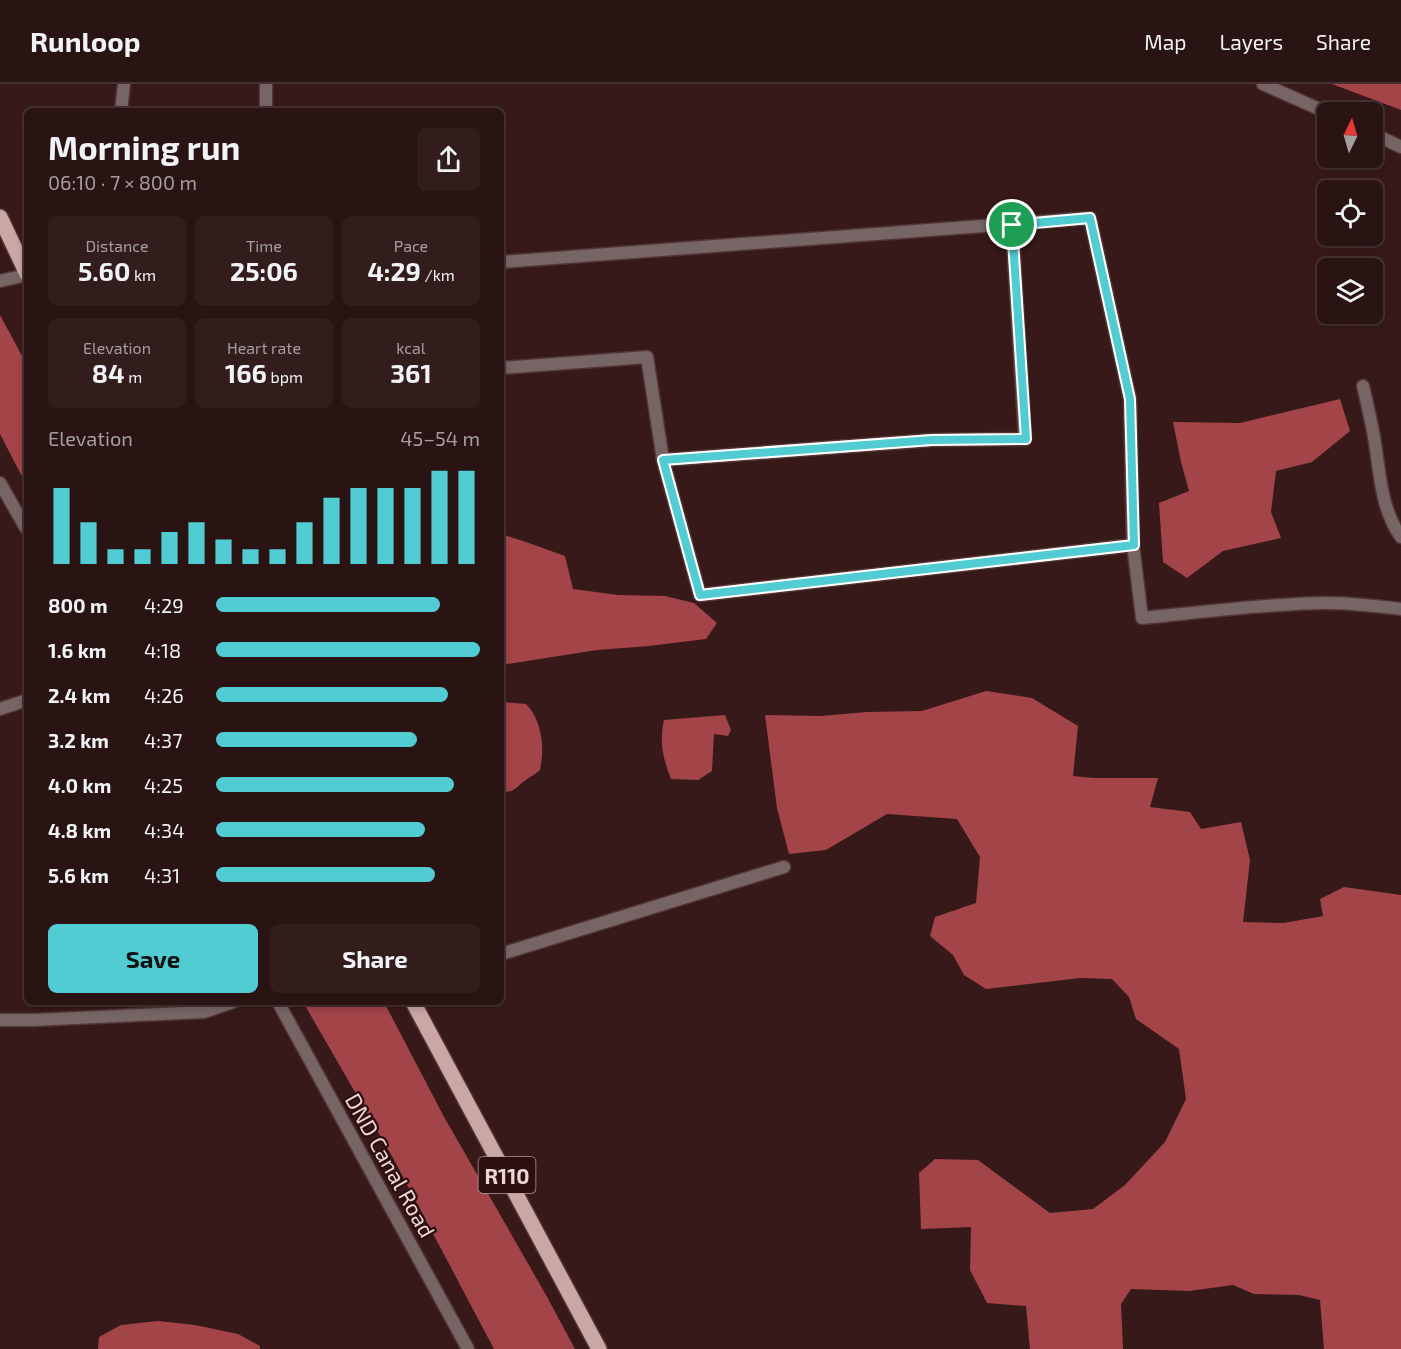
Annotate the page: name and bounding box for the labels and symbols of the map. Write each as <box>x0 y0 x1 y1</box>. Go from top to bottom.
north arrow <box>1317 102 1383 168</box>
pin <box>986 199 1037 250</box>
street label: DND Canal Road <box>341 1088 441 1242</box>
road number: R110 <box>478 1157 536 1193</box>

